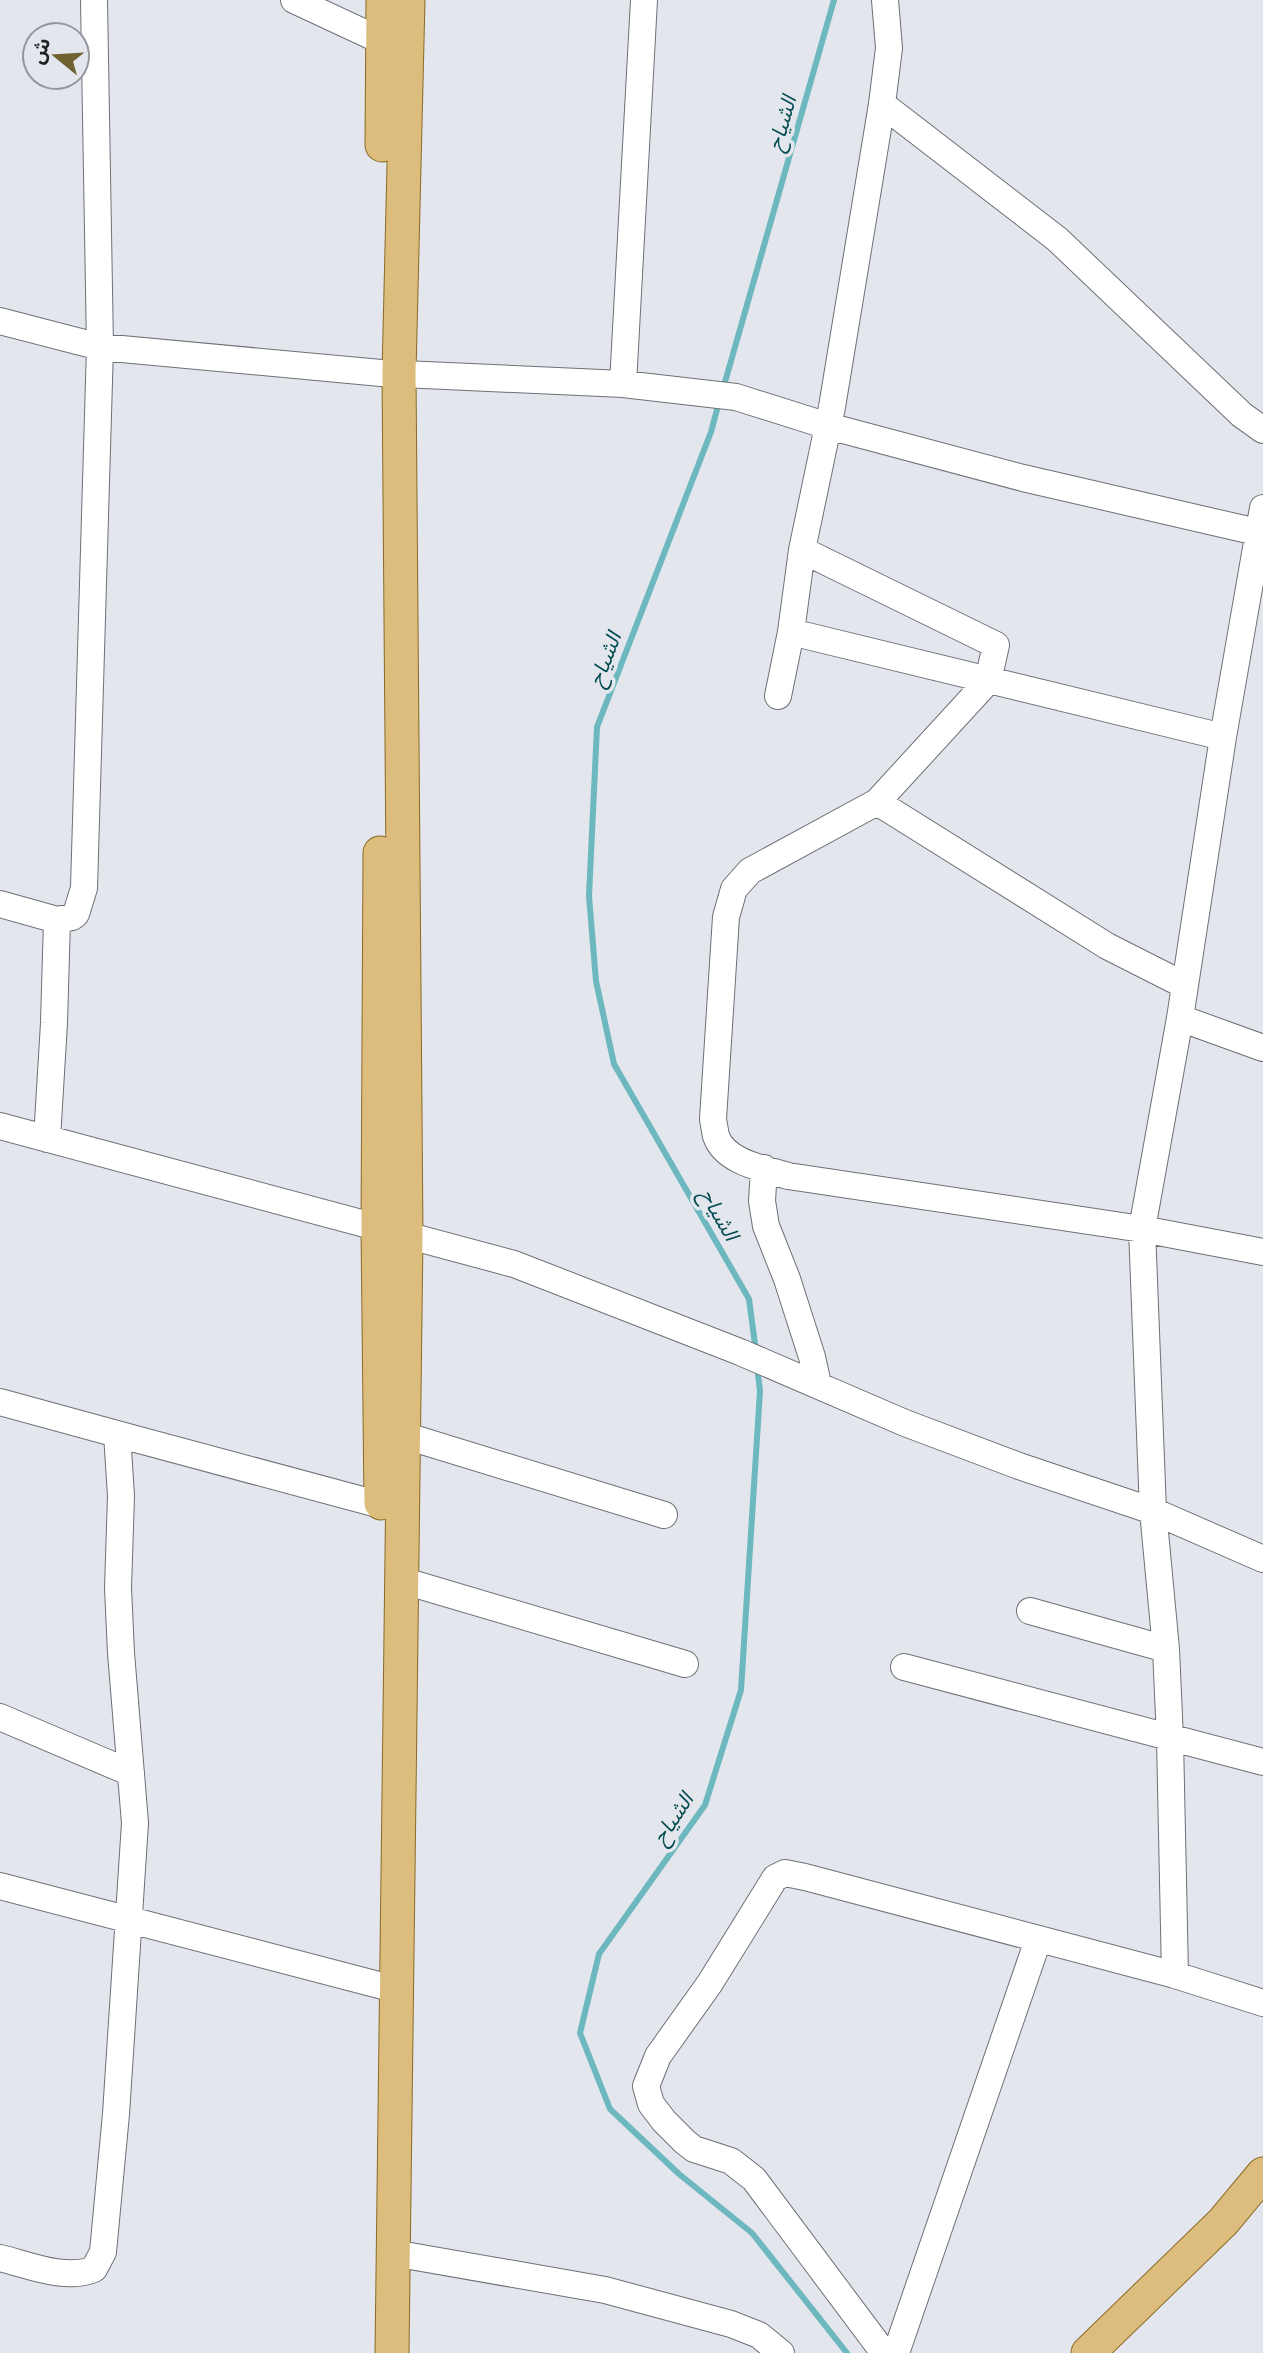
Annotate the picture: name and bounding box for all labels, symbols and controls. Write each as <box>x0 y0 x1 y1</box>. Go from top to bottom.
north arrow <box>21 21 91 91</box>
text: ش <box>24 35 55 67</box>
water label: الشياح <box>761 91 806 155</box>
water label: الشياح <box>582 626 631 692</box>
water label: الشياح <box>691 1183 746 1248</box>
water label: الشياح <box>645 1786 703 1851</box>

